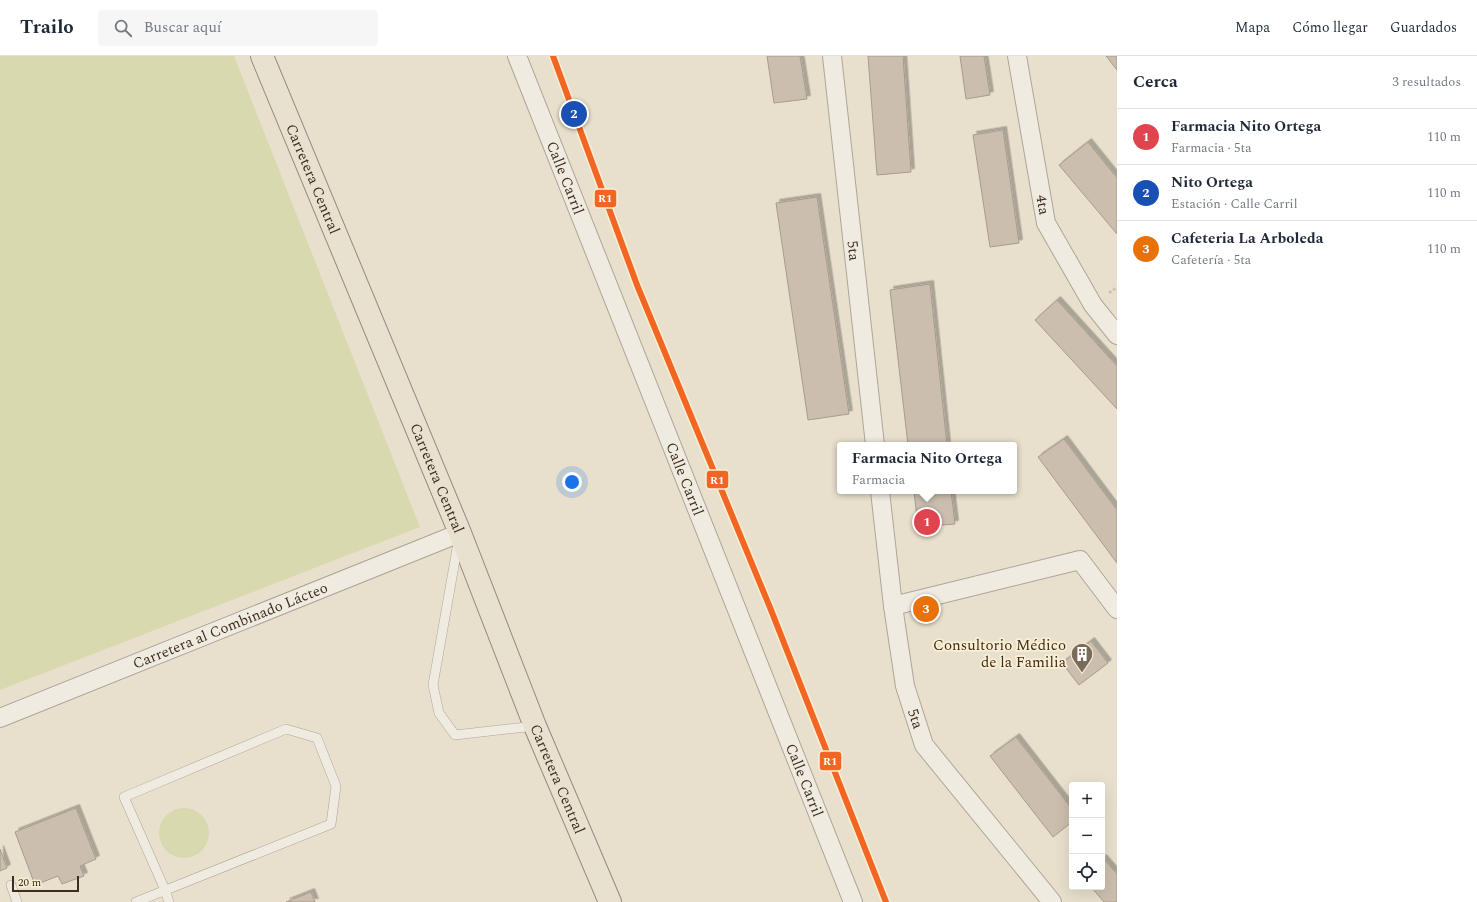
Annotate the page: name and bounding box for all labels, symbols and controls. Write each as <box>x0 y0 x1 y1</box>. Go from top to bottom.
search box <box>98 10 378 46</box>
text: Trailo <box>20 13 74 42</box>
text: Buscar aquí <box>144 16 222 39</box>
icon: search <box>112 17 134 39</box>
text: Mapa <box>1235 17 1270 38</box>
text: Cómo llegar <box>1292 17 1368 38</box>
text: Guardados <box>1390 17 1457 38</box>
text: Cerca <box>1133 69 1178 95</box>
text: 3 resultados <box>1392 72 1461 92</box>
pin: 2 <box>561 99 587 129</box>
text: Farmacia Nito Ortega <box>1171 115 1321 138</box>
street label: Carretera Central <box>280 120 346 237</box>
text: 1 <box>1142 127 1150 147</box>
text: 110 m <box>1427 127 1461 147</box>
street label: Calle Carril <box>540 138 590 218</box>
text: Farmacia · 5ta <box>1171 138 1252 158</box>
text: Nito Ortega <box>1171 171 1253 194</box>
text: 2 <box>1142 183 1150 203</box>
text: 110 m <box>1427 183 1461 203</box>
line badge: R1 <box>594 189 617 208</box>
text: R1 <box>598 190 612 207</box>
street label: 4ta <box>1030 193 1056 217</box>
text: Estación · Calle Carril <box>1171 194 1297 214</box>
text: Cafeteria La Arboleda <box>1171 227 1324 250</box>
text: 3 <box>1142 239 1150 259</box>
text: 110 m <box>1427 239 1461 259</box>
street label: 5ta <box>841 240 866 263</box>
text: Cafetería · 5ta <box>1171 250 1251 270</box>
street label: Carretera Central <box>404 419 470 537</box>
street label: Calle Carril <box>660 439 710 519</box>
popup <box>837 442 1017 494</box>
text: Farmacia Nito Ortega <box>852 447 1002 470</box>
line badge: R1 <box>706 470 729 489</box>
text: Farmacia <box>852 470 905 490</box>
your location <box>562 472 582 492</box>
text: R1 <box>710 472 724 489</box>
pin: 1 <box>914 507 940 537</box>
street label: Carretera al Combinado Lácteo <box>129 576 331 675</box>
pin: 3 <box>913 594 939 624</box>
place label: Consultorio Médico de la Familia <box>933 634 1067 674</box>
building icon: Consultorio Médico de la Familia <box>1069 641 1095 674</box>
street label: 5ta <box>901 706 930 732</box>
street label: Carretera Central <box>524 720 591 837</box>
street label: Calle Carril <box>780 740 830 820</box>
line badge: R1 <box>819 751 842 771</box>
text: R1 <box>823 753 837 770</box>
map controls <box>1069 782 1105 890</box>
button: + <box>1069 782 1105 818</box>
button: − <box>1069 818 1105 854</box>
button: locate <box>1069 854 1105 890</box>
scale bar <box>12 874 79 893</box>
text: 20 m <box>18 874 41 891</box>

